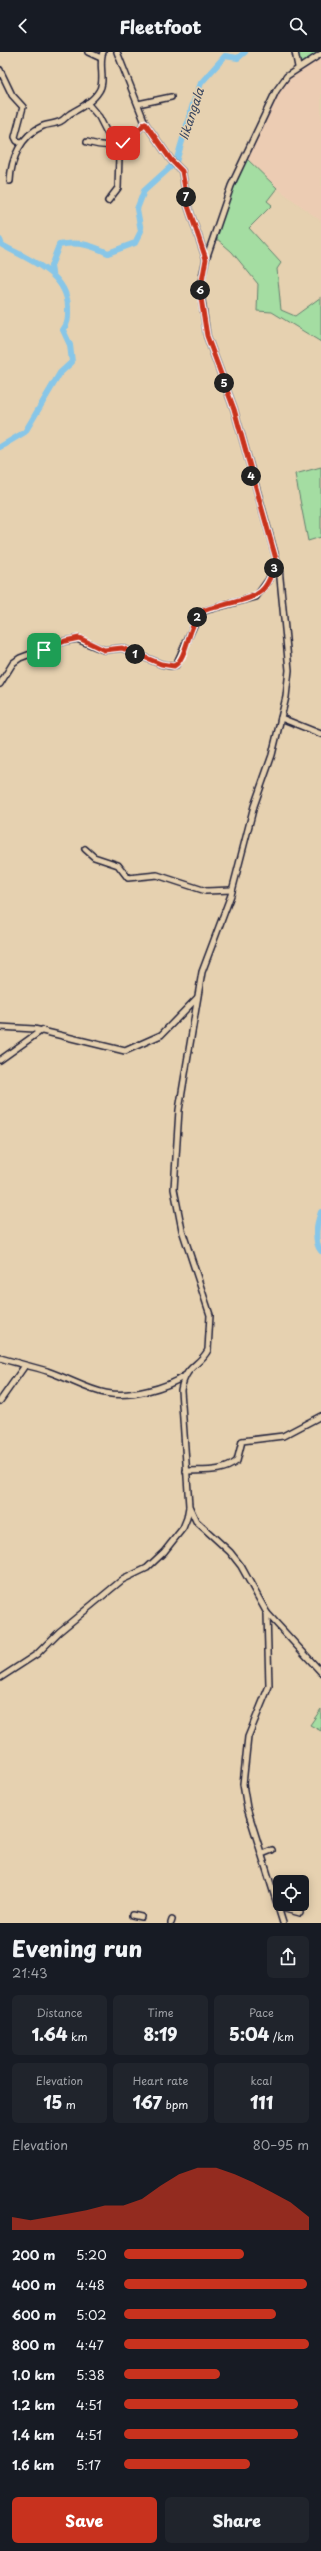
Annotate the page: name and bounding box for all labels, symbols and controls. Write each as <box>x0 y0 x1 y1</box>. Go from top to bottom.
text: Fleetfoot <box>119 13 202 40</box>
icon: back <box>12 15 34 37</box>
icon: search <box>287 15 309 37</box>
water label: likangala <box>174 85 208 142</box>
pin <box>106 126 140 160</box>
icon: check <box>112 132 134 154</box>
pin: 7 <box>176 187 196 207</box>
text: 7 <box>183 188 189 205</box>
pin: 6 <box>190 280 210 300</box>
text: 6 <box>196 281 204 298</box>
pin: 5 <box>214 373 234 393</box>
text: 5 <box>220 374 228 391</box>
pin: 4 <box>241 466 261 486</box>
text: 4 <box>247 467 255 484</box>
pin: 3 <box>264 558 284 578</box>
text: 3 <box>270 559 278 576</box>
pin: 2 <box>187 607 207 627</box>
text: 2 <box>193 608 201 625</box>
pin <box>27 633 61 667</box>
icon: arrive <box>33 639 55 661</box>
pin: 1 <box>125 644 145 664</box>
text: 1 <box>132 645 138 662</box>
map controls <box>273 1875 309 1911</box>
button: locate <box>273 1875 309 1911</box>
text: Evening run <box>12 1931 142 1964</box>
button: share <box>267 1936 309 1978</box>
text: 21:43 <box>12 1963 48 1982</box>
text: Distance <box>36 2004 83 2021</box>
text: Time <box>148 2004 174 2021</box>
text: Pace <box>249 2004 274 2021</box>
text: 1.64 <box>31 2021 67 2047</box>
text: 8:19 <box>143 2021 178 2047</box>
text: 5:04 <box>229 2021 269 2047</box>
text: km <box>67 2028 88 2045</box>
text: /km <box>269 2028 294 2045</box>
text: Elevation <box>36 2072 83 2089</box>
text: Heart rate <box>133 2072 188 2089</box>
text: kcal <box>251 2072 272 2089</box>
text: 15 <box>43 2089 62 2115</box>
text: 167 <box>133 2089 162 2115</box>
text: 111 <box>250 2089 273 2115</box>
text: m <box>62 2096 76 2113</box>
text: bpm <box>162 2096 188 2113</box>
text: Elevation <box>12 2135 68 2154</box>
text: 80–95 m <box>253 2135 309 2154</box>
text: 200 m <box>12 2245 56 2264</box>
text: 5:20 <box>76 2245 107 2264</box>
text: 400 m <box>12 2275 56 2294</box>
text: 4:48 <box>76 2275 105 2294</box>
text: 600 m <box>12 2305 56 2324</box>
text: 5:02 <box>76 2305 106 2324</box>
text: 800 m <box>12 2335 55 2354</box>
text: 4:47 <box>76 2335 104 2354</box>
text: 1.0 km <box>12 2365 55 2384</box>
text: 5:38 <box>76 2365 105 2384</box>
text: 1.2 km <box>12 2395 55 2414</box>
text: 4:51 <box>76 2395 102 2414</box>
text: 1.4 km <box>12 2425 55 2444</box>
text: 4:51 <box>76 2425 102 2444</box>
text: 1.6 km <box>12 2455 54 2474</box>
text: 5:17 <box>76 2455 101 2474</box>
button: Save <box>12 2497 157 2543</box>
button: Share <box>165 2497 309 2543</box>

